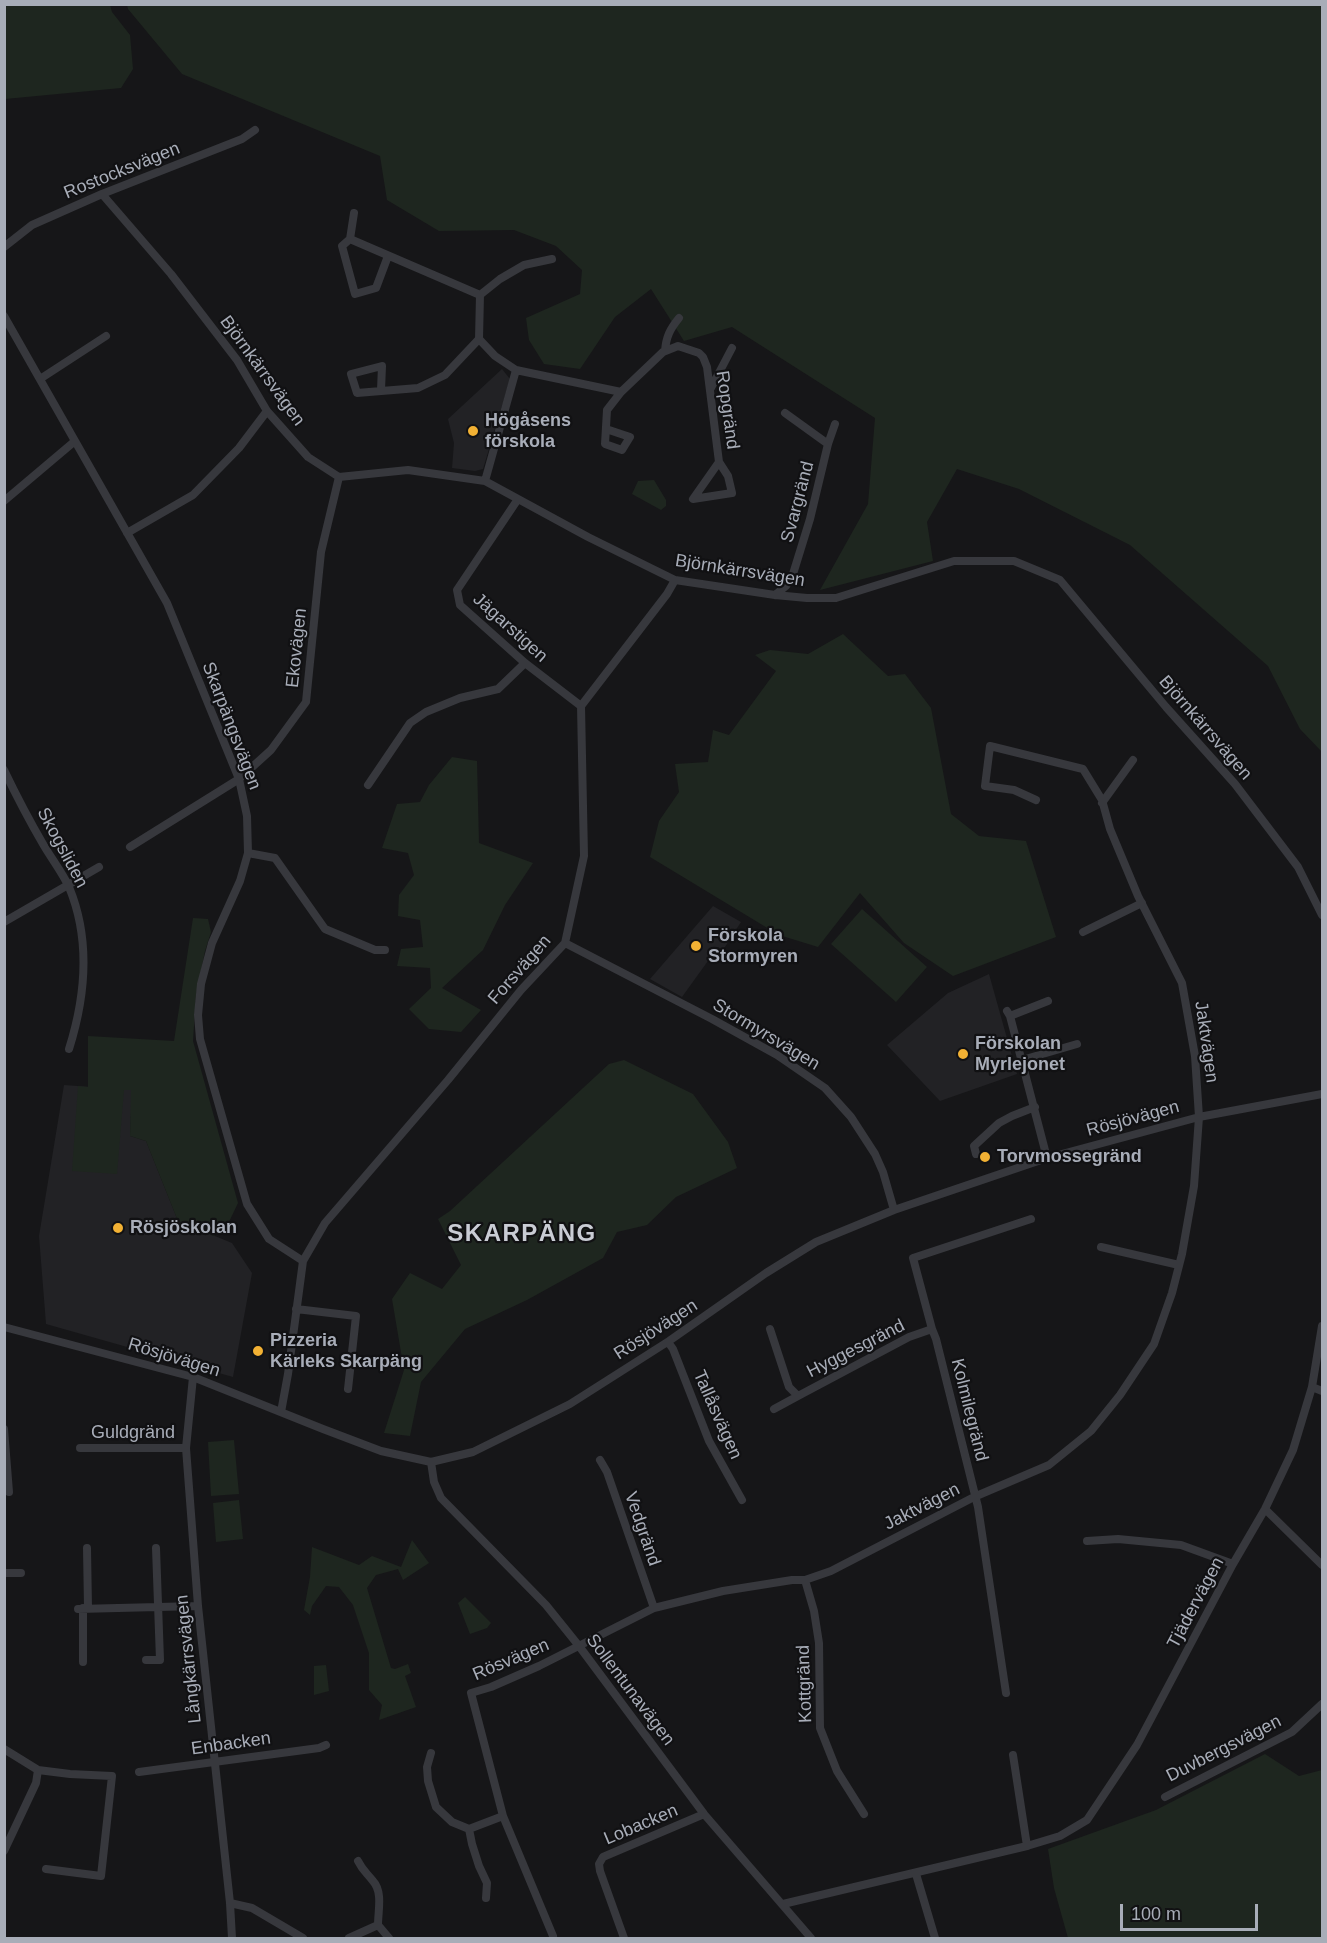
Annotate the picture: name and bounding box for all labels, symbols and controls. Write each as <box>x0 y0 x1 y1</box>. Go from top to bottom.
street label: Rostocksvägen <box>61 138 183 204</box>
street label: Björnkärrsvägen <box>215 312 309 430</box>
street label: Ropgränd <box>711 369 743 451</box>
place label: Högåsens förskola <box>485 410 571 452</box>
marker: Högåsens förskola <box>466 424 480 438</box>
street label: Svargränd <box>777 459 819 545</box>
street label: Björnkärrsvägen <box>674 550 806 592</box>
street label: Jägarstigen <box>468 589 552 667</box>
street label: Ekovägen <box>282 607 312 689</box>
street label: Skarpängsvägen <box>197 659 265 793</box>
street label: Björnkärrsvägen <box>1154 671 1256 785</box>
street label: Skogsliden <box>32 804 92 892</box>
place label: Förskola Stormyren <box>708 925 798 968</box>
street label: Forsvägen <box>484 931 556 1009</box>
marker: Förskola Stormyren <box>689 939 703 953</box>
street label: Stormyrsvägen <box>709 995 823 1075</box>
street label: Jaktvägen <box>1190 1000 1222 1084</box>
place label: Förskolan Myrlejonet <box>975 1033 1065 1076</box>
marker: Förskolan Myrlejonet <box>956 1047 970 1061</box>
street label: Rösjövägen <box>1084 1096 1182 1142</box>
place label: Torvmossegränd <box>997 1146 1142 1168</box>
marker: Torvmossegränd <box>978 1150 992 1164</box>
place label: Rösjöskolan <box>130 1217 237 1239</box>
district label: SKARPÄNG <box>447 1220 597 1248</box>
marker: Rösjöskolan <box>111 1221 125 1235</box>
street label: Rösjövägen <box>610 1295 702 1365</box>
street label: Hyggesgränd <box>803 1315 909 1383</box>
place label: Pizzeria Kärleks Skarpäng <box>270 1330 422 1372</box>
street label: Rösjövägen <box>125 1334 223 1382</box>
marker: Pizzeria Kärleks Skarpäng <box>251 1344 265 1358</box>
street label: Kolmilegränd <box>946 1356 992 1464</box>
street label: Tallåsvägen <box>688 1367 746 1463</box>
street label: Guldgränd <box>91 1422 175 1444</box>
street label: Jaktvägen <box>881 1479 963 1535</box>
street label: Vedgränd <box>619 1489 665 1569</box>
street label: Tjädervägen <box>1163 1554 1229 1652</box>
street label: Långkärrsvägen <box>172 1594 206 1724</box>
street label: Sollentunavägen <box>581 1630 679 1750</box>
street label: Rösvägen <box>469 1634 553 1686</box>
street label: Kottgränd <box>793 1645 817 1723</box>
street label: Duvbergsvägen <box>1163 1711 1285 1787</box>
street label: Enbacken <box>190 1728 272 1760</box>
street label: Lobacken <box>601 1800 681 1850</box>
scale bar <box>1123 1892 1261 1930</box>
text: 100 m <box>1131 1904 1181 1924</box>

